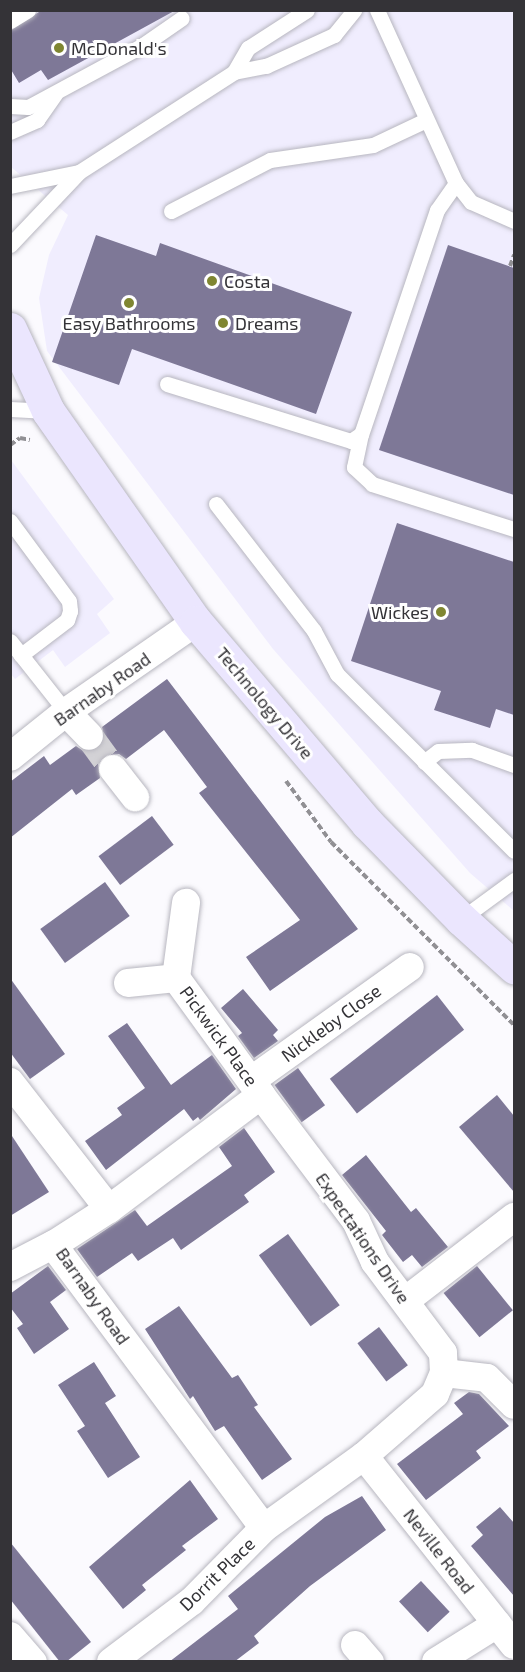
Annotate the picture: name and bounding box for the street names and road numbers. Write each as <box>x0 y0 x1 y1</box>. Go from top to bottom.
street label: Technology Drive <box>212 642 318 764</box>
street label: Barnaby Road <box>49 648 155 730</box>
street label: Nickleby Close <box>277 979 385 1067</box>
street label: Pickwick Place <box>175 982 263 1090</box>
street label: Expectations Drive <box>311 1168 415 1308</box>
street label: Barnaby Road <box>52 1243 134 1349</box>
street label: Neville Road <box>399 1504 479 1598</box>
street label: Dorrit Place <box>175 1533 259 1615</box>

